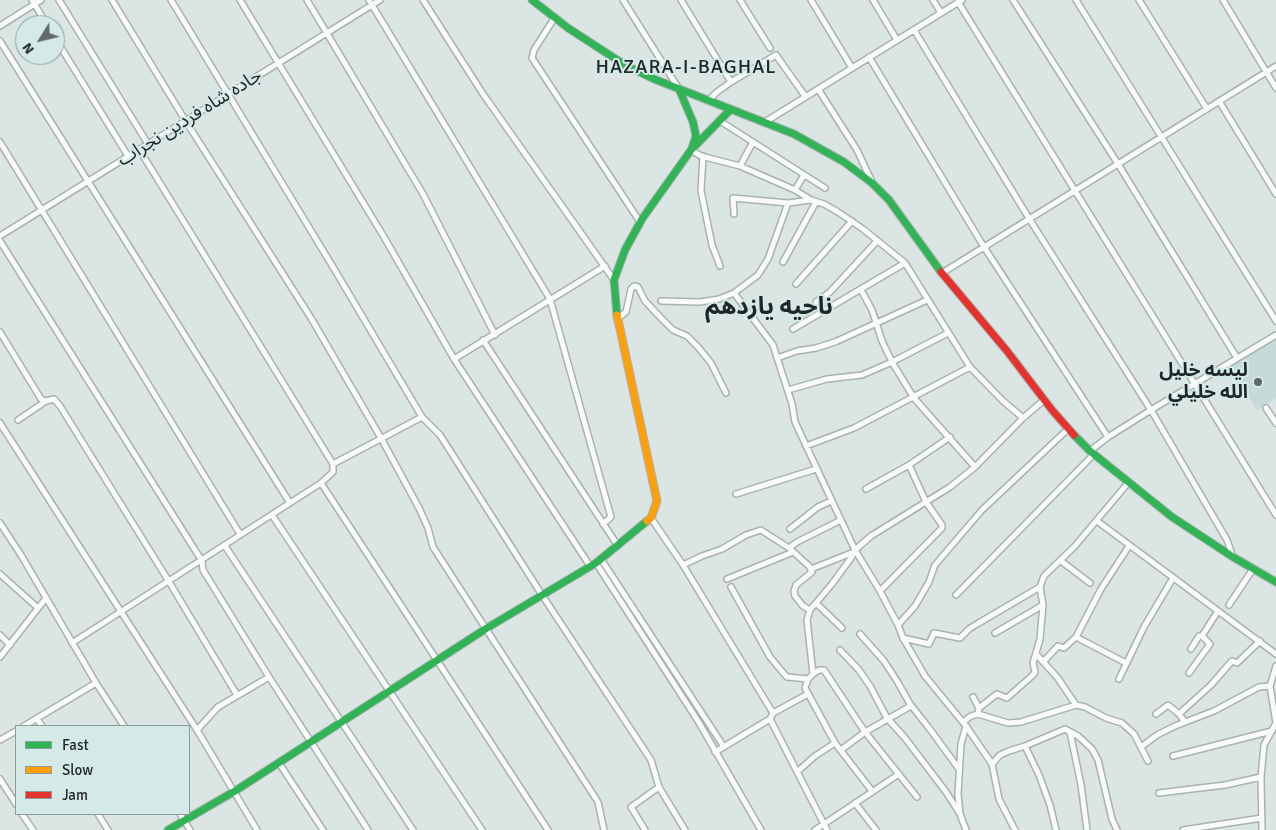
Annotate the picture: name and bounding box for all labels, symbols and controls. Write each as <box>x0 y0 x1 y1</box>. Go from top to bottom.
north arrow <box>15 15 65 65</box>
text: N <box>19 40 38 57</box>
district label: HAZARA-I-BAGHAL <box>594 56 778 80</box>
street label: جاده شاه فردین نجراب <box>114 64 266 172</box>
district label: ناحیه یازدهم <box>705 294 833 322</box>
place label: ليسه خليل الله خليلي <box>1159 360 1248 404</box>
marker: ليسه خليل الله خليلي <box>1252 376 1264 388</box>
legend <box>15 725 190 815</box>
text: Fast <box>62 736 89 754</box>
text: Slow <box>62 761 93 779</box>
text: Jam <box>62 786 88 804</box>

